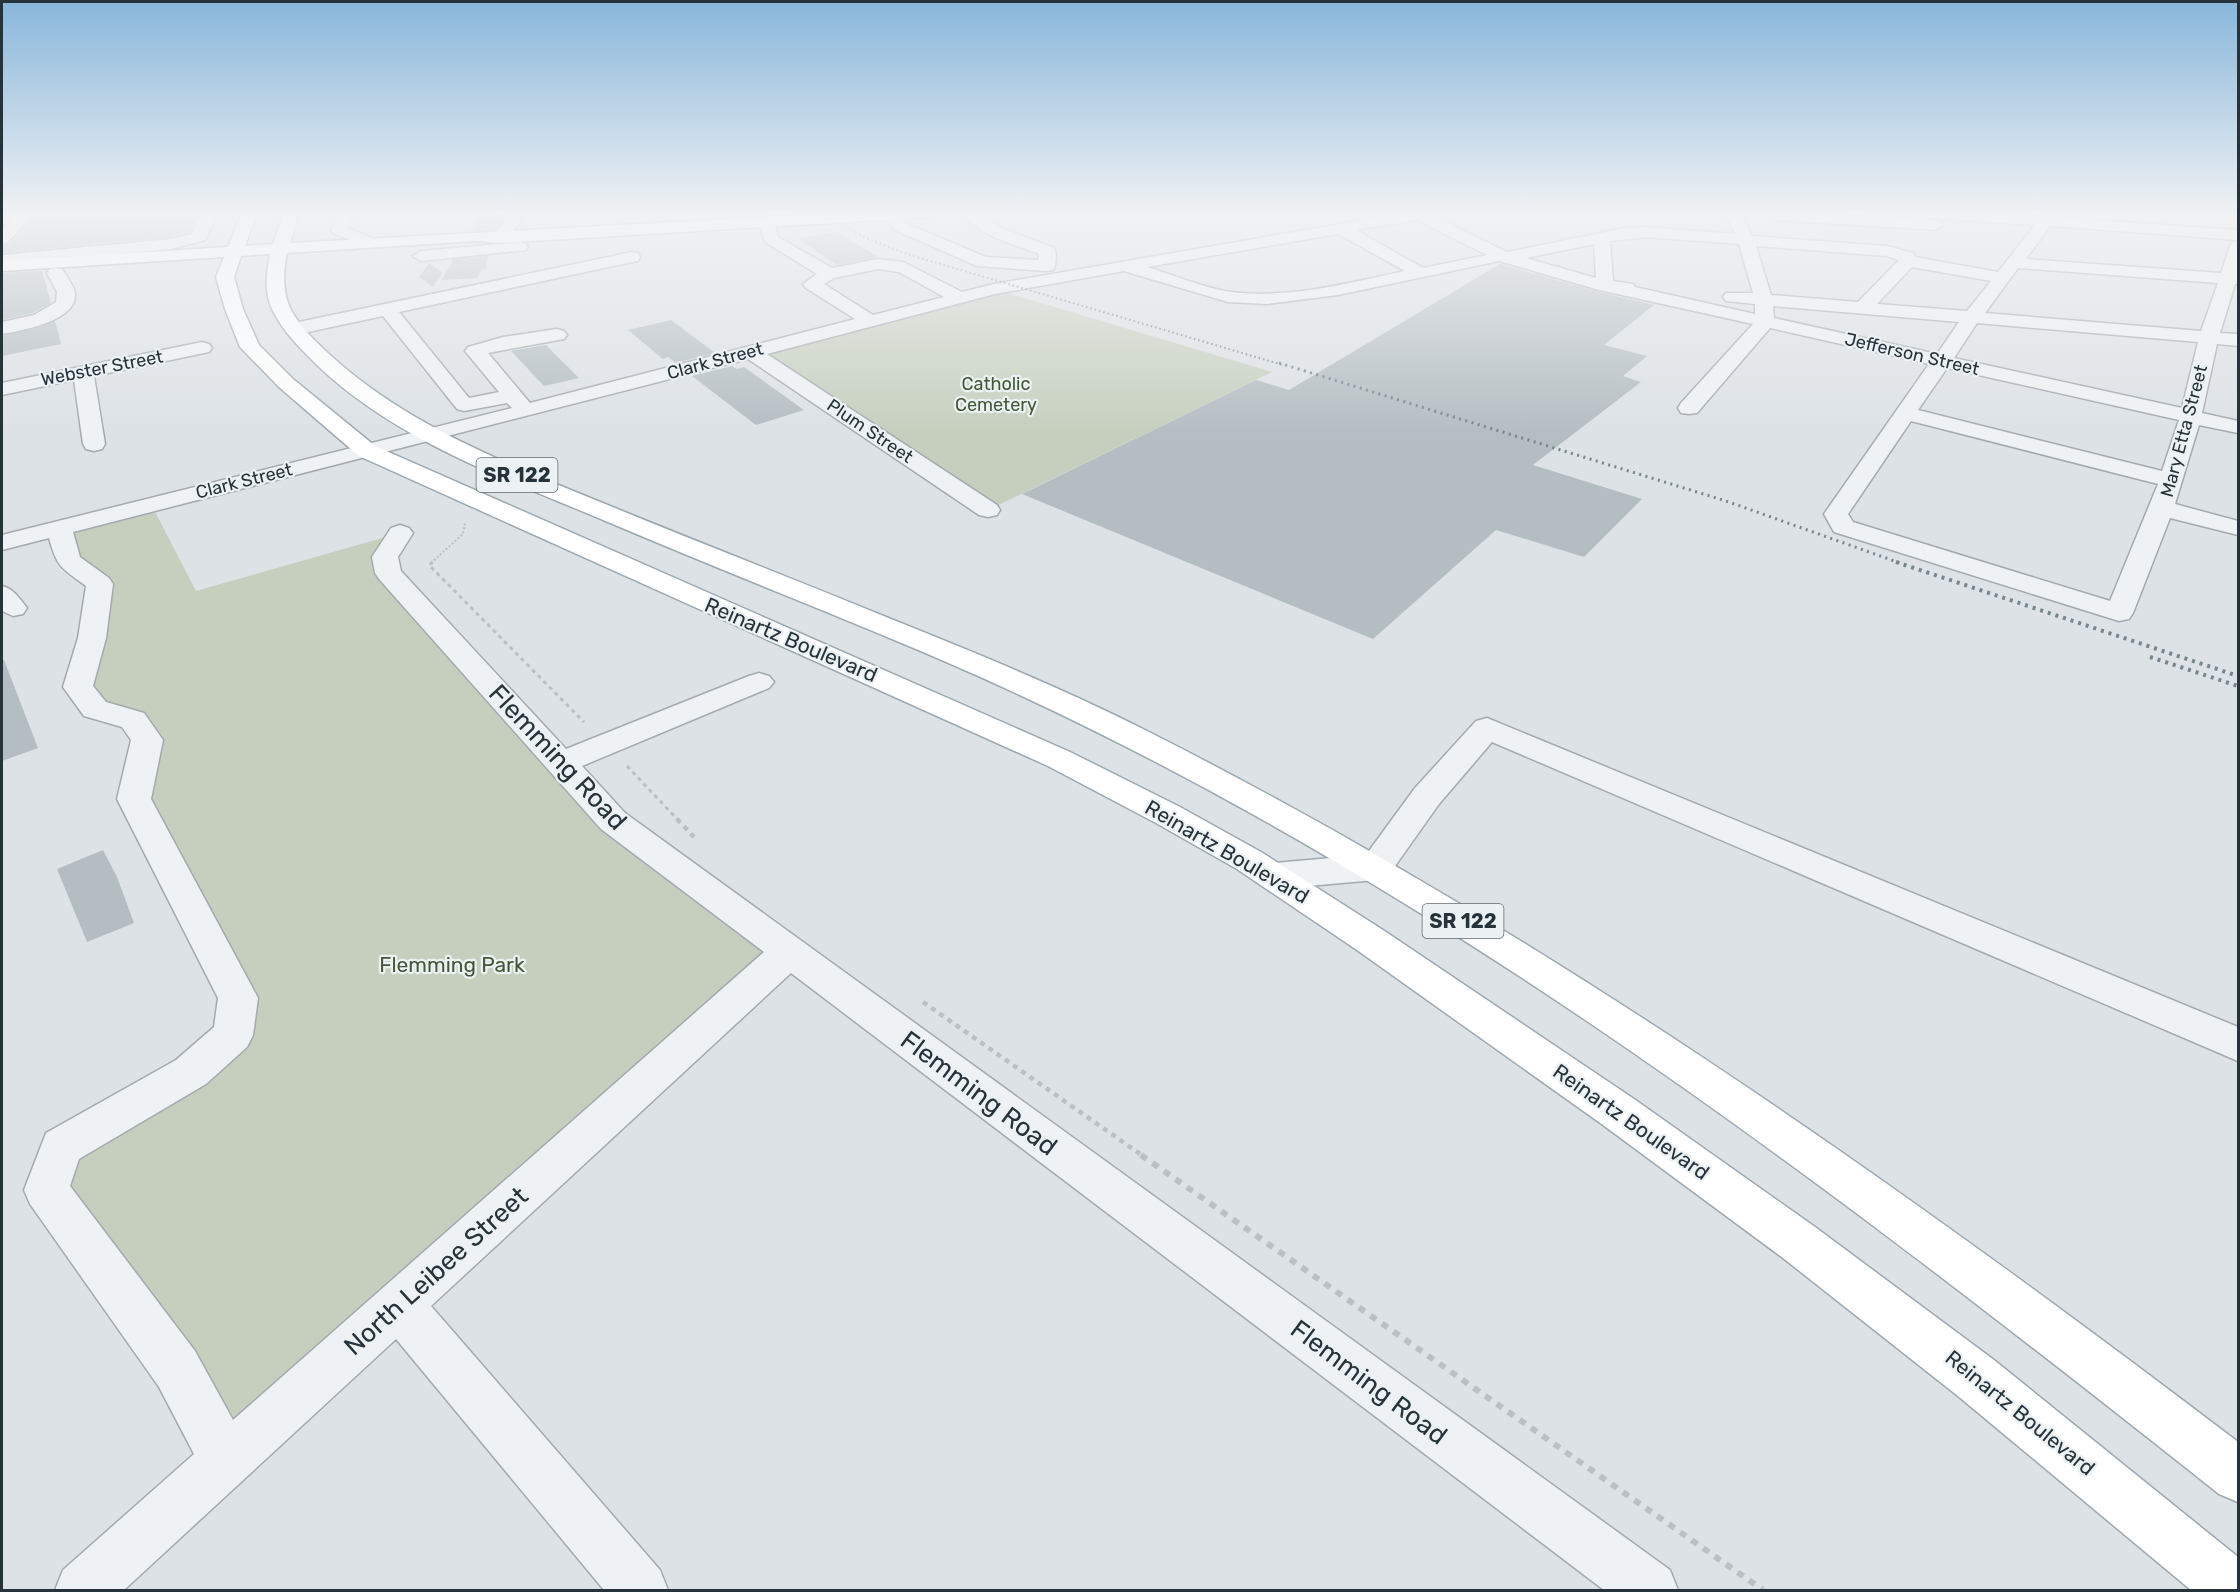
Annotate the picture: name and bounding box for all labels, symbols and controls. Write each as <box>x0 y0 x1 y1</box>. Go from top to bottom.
street label: Jefferson Street <box>1843 328 1981 380</box>
street label: Clark Street <box>664 338 766 384</box>
street label: Webster Street <box>39 345 165 391</box>
street label: Mary Etta Street <box>2156 362 2212 500</box>
park label: Catholic Cemetery <box>955 373 1037 416</box>
street label: Plum Street <box>823 394 917 468</box>
street label: Clark Street <box>193 458 295 504</box>
road number: SR 122 <box>476 458 558 492</box>
street label: Reinartz Boulevard <box>701 592 881 687</box>
street label: Flemming Road <box>482 678 633 837</box>
street label: Reinartz Boulevard <box>1141 794 1314 909</box>
road number: SR 122 <box>1422 904 1504 938</box>
park label: Flemming Park <box>379 952 525 977</box>
street label: Flemming Road <box>894 1024 1063 1162</box>
street label: Reinartz Boulevard <box>1548 1058 1714 1185</box>
street label: North Leibee Street <box>338 1181 535 1362</box>
street label: Flemming Road <box>1284 1313 1453 1451</box>
street label: Reinartz Boulevard <box>1941 1345 2100 1481</box>

